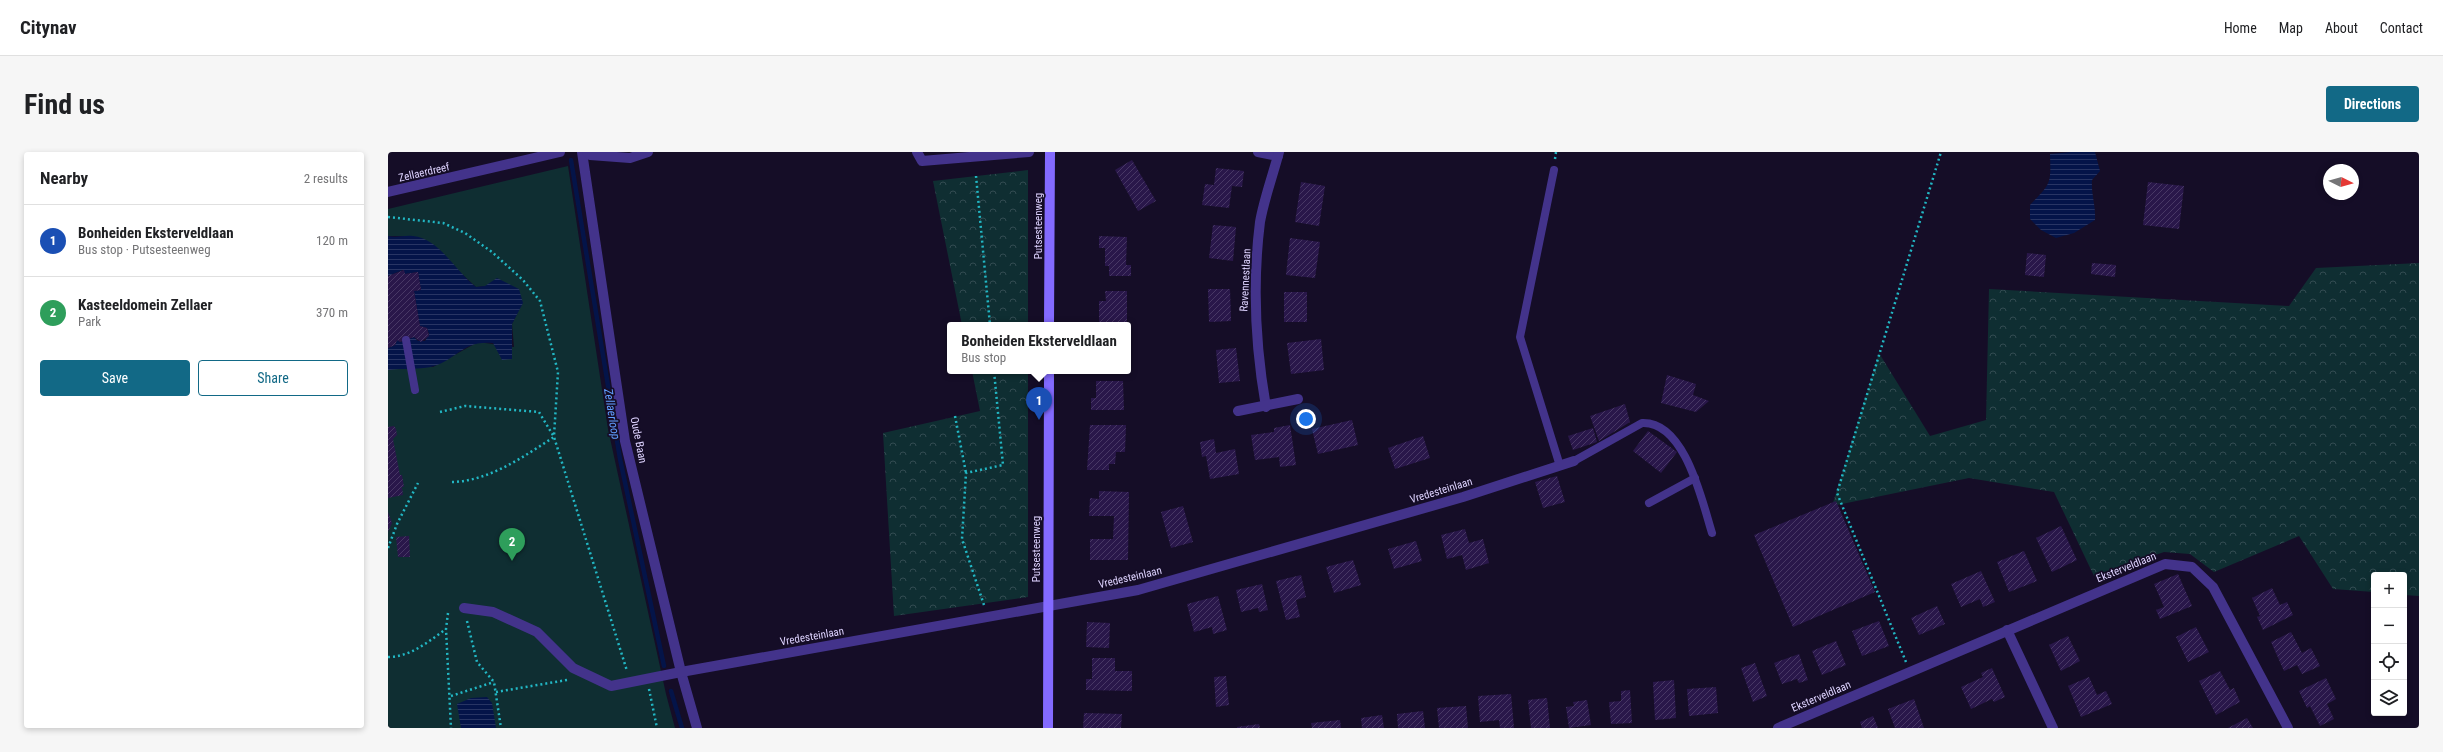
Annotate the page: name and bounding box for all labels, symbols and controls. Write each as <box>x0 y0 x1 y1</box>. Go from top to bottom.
text: Citynav <box>20 16 77 39</box>
text: Home <box>2224 20 2257 36</box>
text: Map <box>2279 20 2303 36</box>
text: About <box>2325 20 2358 36</box>
text: Contact <box>2380 20 2423 36</box>
button: Directions <box>2326 86 2419 122</box>
text: Find us <box>24 88 105 121</box>
street label: Zellaerdreef <box>397 160 451 185</box>
north arrow <box>2323 164 2359 200</box>
text: Nearby <box>40 168 88 188</box>
text: 2 results <box>304 171 348 186</box>
street label: Putsesteenweg <box>1032 193 1045 259</box>
text: Bonheiden Eksterveldlaan <box>78 224 234 242</box>
text: 1 <box>50 233 56 248</box>
text: 120 m <box>316 233 348 248</box>
text: Bus stop · Putsesteenweg <box>78 242 211 257</box>
street label: Ravennestlaan <box>1237 248 1254 312</box>
text: Kasteeldomein Zellaer <box>78 296 212 314</box>
text: 2 <box>50 305 56 320</box>
text: 370 m <box>316 305 348 320</box>
text: Park <box>78 314 101 329</box>
popup <box>947 322 1131 374</box>
text: Bonheiden Eksterveldlaan <box>961 332 1117 350</box>
text: Bus stop <box>961 350 1006 365</box>
button: Save <box>40 360 190 396</box>
button: Share <box>198 360 348 396</box>
water label: Zellaerloop <box>601 387 623 441</box>
pin: 1 <box>1026 387 1052 420</box>
your location <box>1296 409 1316 429</box>
street label: Oude Baan <box>628 416 649 464</box>
street label: Vredesteinlaan <box>1408 475 1474 506</box>
street label: Putsesteenweg <box>1030 516 1043 582</box>
pin: 2 <box>499 528 525 561</box>
street label: Eksterveldlaan <box>2094 550 2158 585</box>
street label: Vredesteinlaan <box>1097 564 1163 591</box>
map controls <box>2371 572 2407 716</box>
button: + <box>2371 572 2407 608</box>
button: − <box>2371 608 2407 644</box>
street label: Vredesteinlaan <box>779 624 845 649</box>
button: locate <box>2371 644 2407 680</box>
street label: Eksterveldlaan <box>1789 678 1853 715</box>
button: layers <box>2371 680 2407 716</box>

